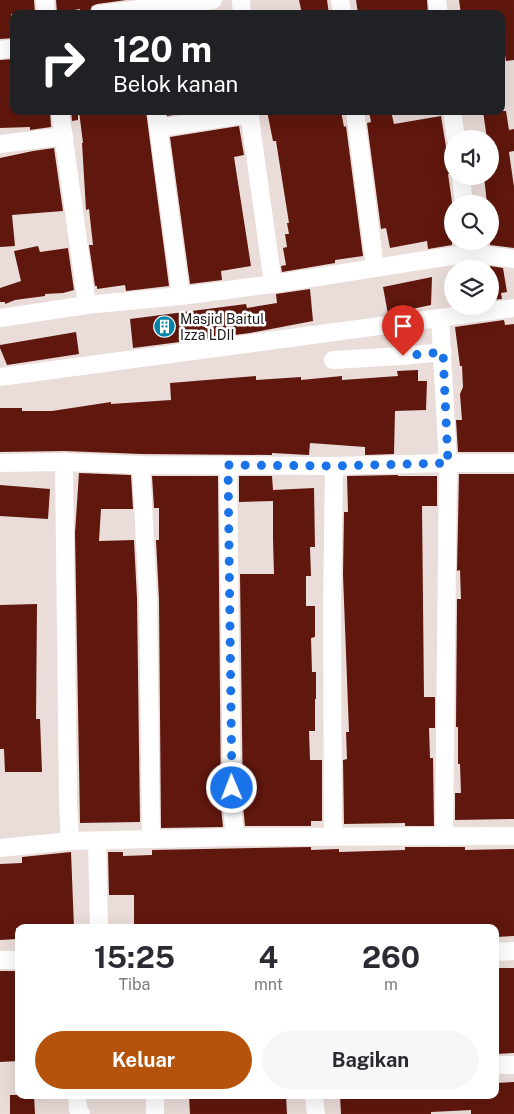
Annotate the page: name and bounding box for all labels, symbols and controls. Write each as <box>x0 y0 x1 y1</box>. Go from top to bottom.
text: 120 m <box>113 29 212 70</box>
icon: right <box>30 30 95 95</box>
text: Belok kanan <box>113 71 238 97</box>
map controls <box>444 130 499 315</box>
button: sound <box>444 130 499 185</box>
button: search <box>444 195 499 250</box>
button: layers <box>444 260 499 315</box>
pin <box>382 305 424 356</box>
place label: Masjid Baitul Izza LDII <box>180 311 265 343</box>
icon: arrive <box>389 312 417 340</box>
building icon: Masjid Baitul Izza LDII <box>152 315 176 339</box>
position arrow <box>205 761 257 813</box>
text: 15:25 <box>94 939 175 975</box>
text: 4 <box>259 939 278 975</box>
text: 260 <box>362 939 420 975</box>
text: Tiba <box>119 975 150 994</box>
text: mnt <box>254 975 283 994</box>
text: m <box>384 975 398 994</box>
button: Keluar <box>35 1031 252 1089</box>
button: Bagikan <box>262 1031 479 1089</box>

